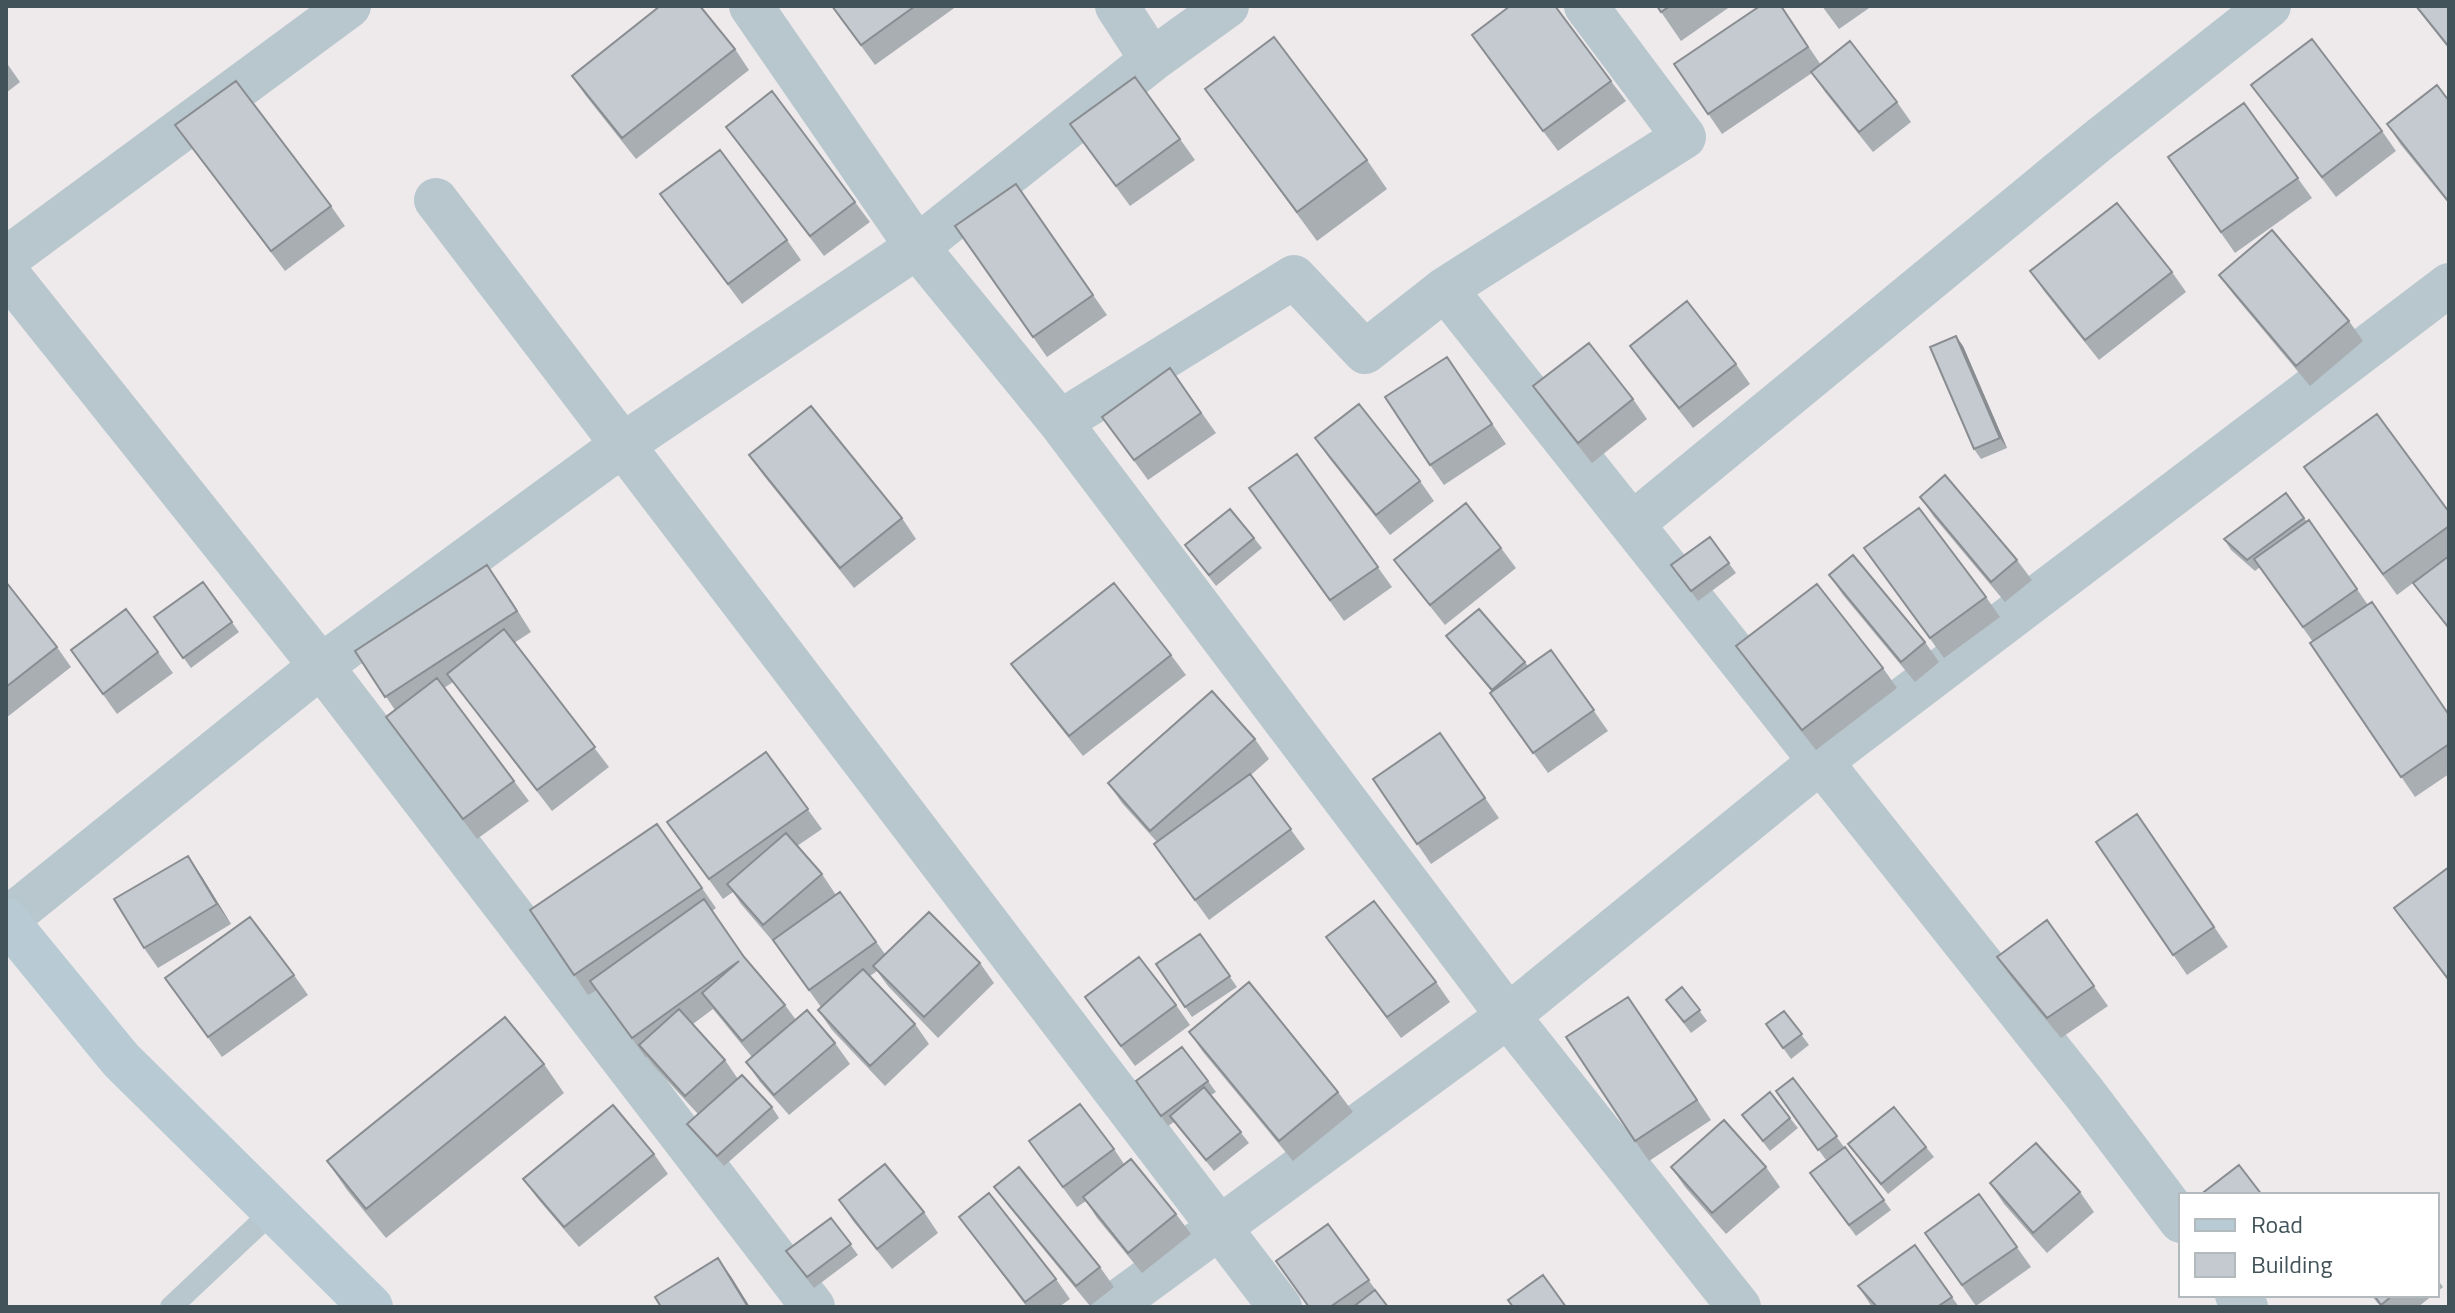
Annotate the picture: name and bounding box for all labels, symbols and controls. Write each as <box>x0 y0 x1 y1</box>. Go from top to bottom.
legend <box>2179 1193 2439 1297</box>
text: Road <box>2251 1206 2303 1242</box>
text: Building <box>2251 1246 2333 1282</box>

